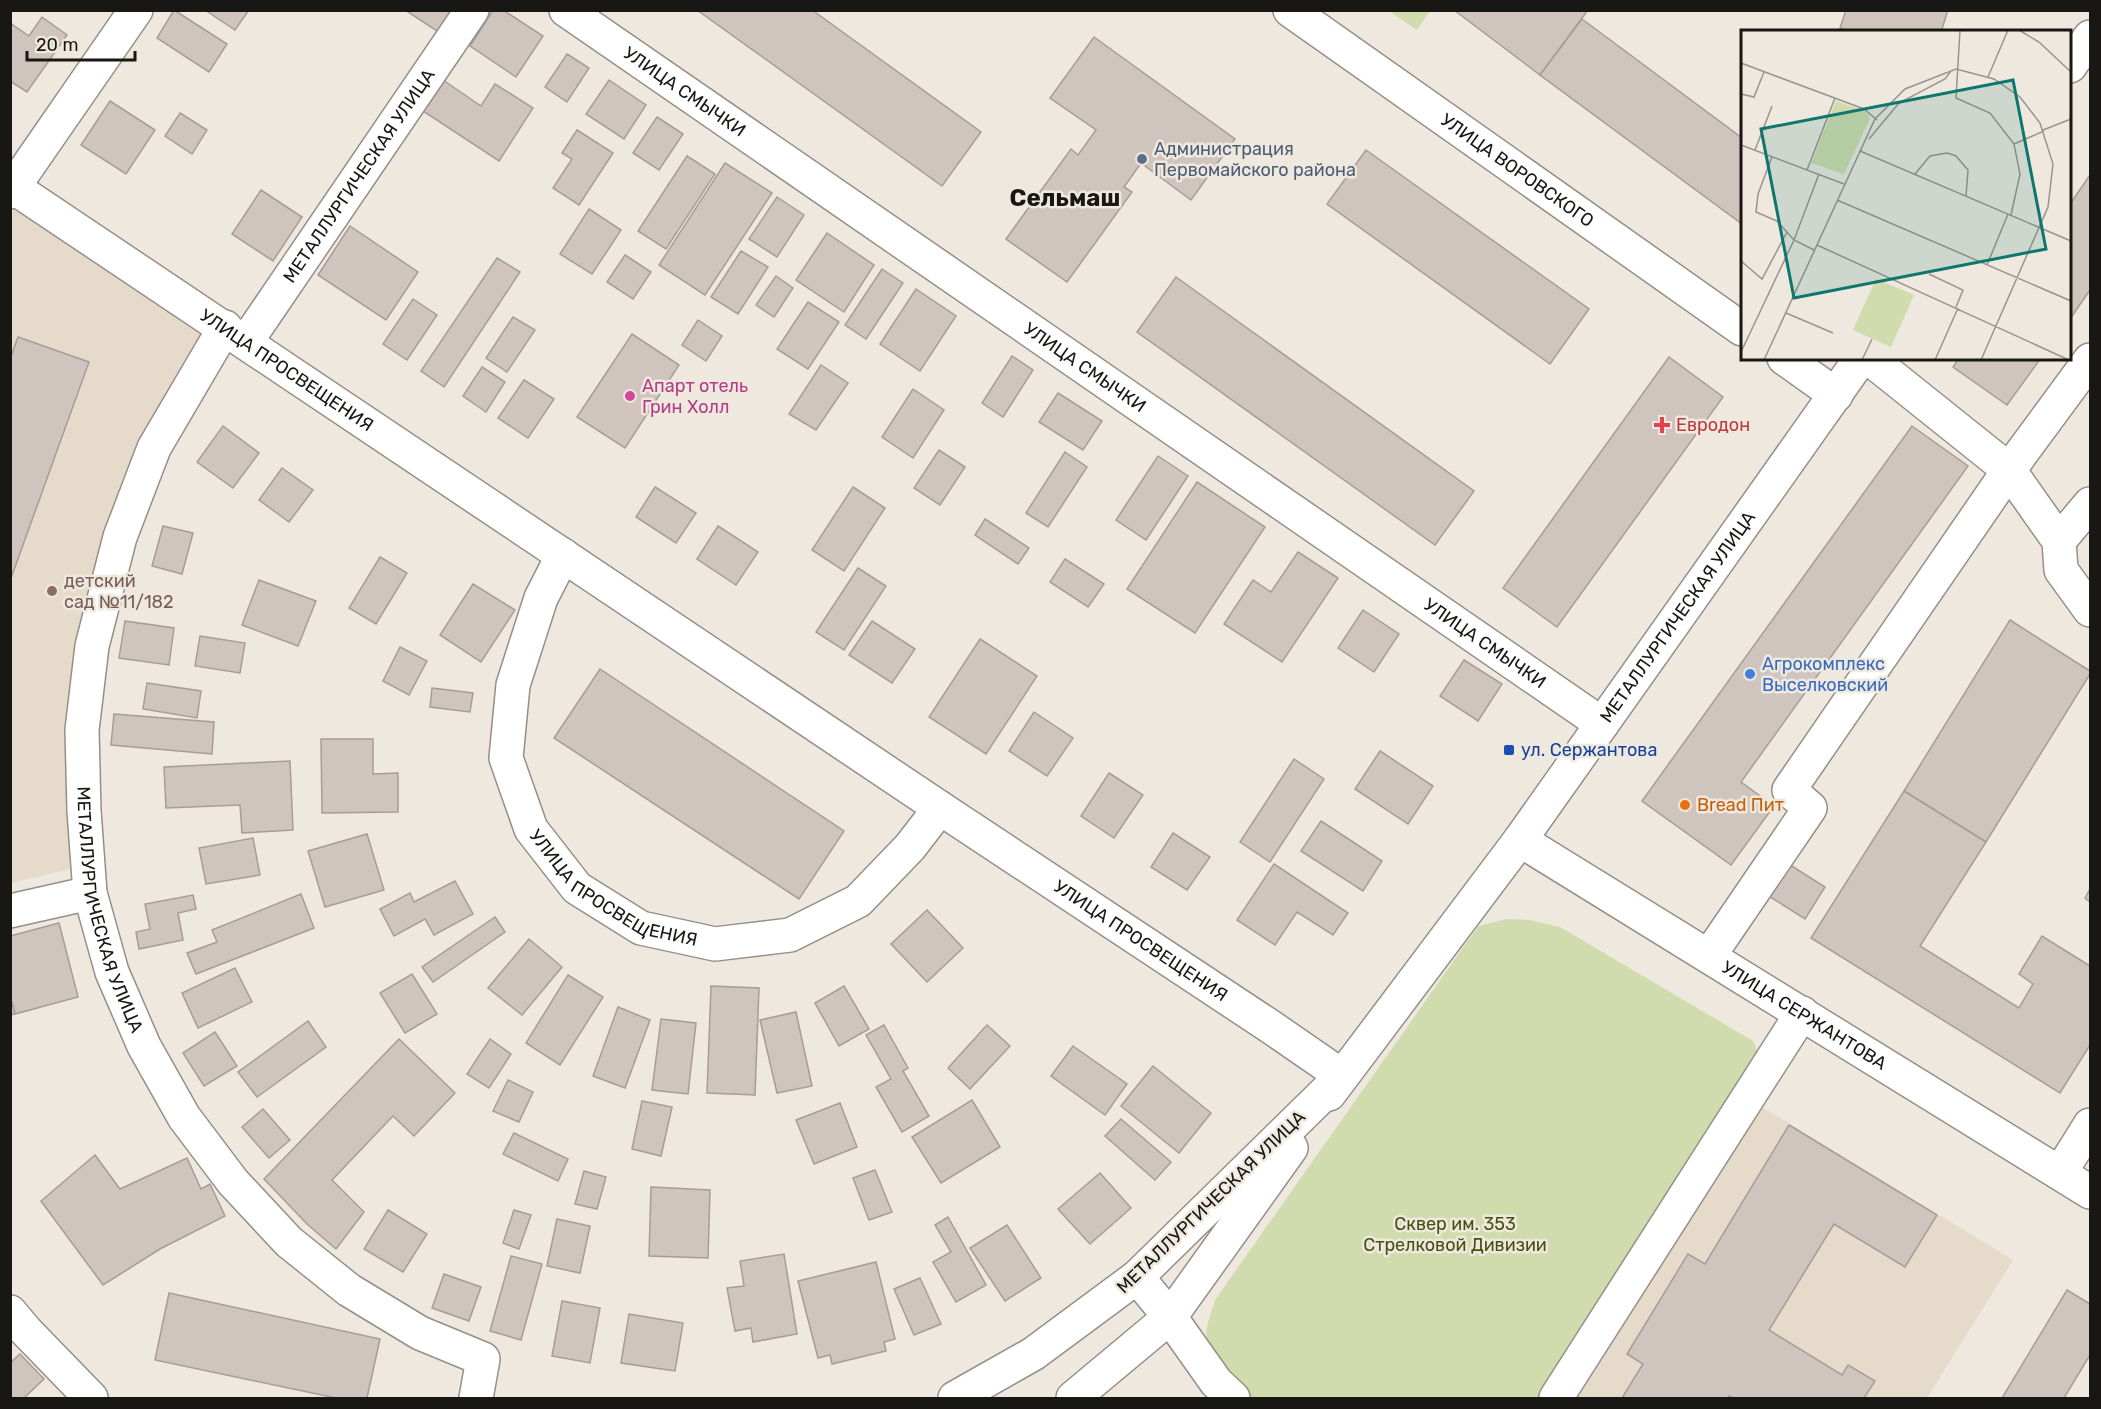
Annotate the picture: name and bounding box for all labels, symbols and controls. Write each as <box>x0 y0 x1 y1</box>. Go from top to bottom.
scale bar <box>27 24 135 62</box>
inset map <box>1741 30 2071 360</box>
text: 20 m <box>36 34 78 56</box>
street label: УЛИЦА СМЫЧКИ <box>619 42 750 142</box>
street label: МЕТАЛЛУРГИЧЕСКАЯ УЛИЦА <box>279 65 440 287</box>
street label: УЛИЦА ВОРОВСКОГО <box>1436 109 1598 232</box>
place label: Администрация Первомайского района <box>1154 138 1356 181</box>
marker: Администрация Первомайского района <box>1135 152 1149 166</box>
district label: Сельмаш <box>1010 184 1120 212</box>
street label: УЛИЦА ПРОСВЕЩЕНИЯ <box>196 304 378 436</box>
street label: УЛИЦА СМЫЧКИ <box>1019 318 1150 417</box>
place label: Апарт отель Грин Холл <box>642 375 748 418</box>
marker: Апарт отель Грин Холл <box>623 389 637 403</box>
place label: Евродон <box>1676 414 1750 436</box>
marker: Евродон <box>1653 416 1671 434</box>
street label: МЕТАЛЛУРГИЧЕСКАЯ УЛИЦА <box>1595 507 1760 727</box>
place label: детский сад №11/182 <box>64 570 174 613</box>
marker: детский сад №11/182 <box>45 584 59 598</box>
street label: УЛИЦА СМЫЧКИ <box>1420 593 1550 693</box>
place label: Агрокомплекс Выселковский <box>1762 653 1888 696</box>
marker: Агрокомплекс Выселковский <box>1743 667 1757 681</box>
place label: ул. Сержантова <box>1521 739 1657 761</box>
marker: ул. Сержантова <box>1502 743 1516 757</box>
street label: МЕТАЛЛУРГИЧЕСКАЯ УЛИЦА <box>72 786 148 1036</box>
place label: Bread Пит <box>1697 794 1784 816</box>
marker: Bread Пит <box>1678 798 1692 812</box>
street label: УЛИЦА ПРОСВЕЩЕНИЯ <box>525 825 699 951</box>
street label: УЛИЦА ПРОСВЕЩЕНИЯ <box>1050 875 1232 1006</box>
street label: УЛИЦА СЕРЖАНТОВА <box>1718 956 1891 1075</box>
street label: МЕТАЛЛУРГИЧЕСКАЯ УЛИЦА <box>1112 1106 1310 1298</box>
park label: Сквер им. 353 Стрелковой Дивизии <box>1363 1213 1547 1256</box>

